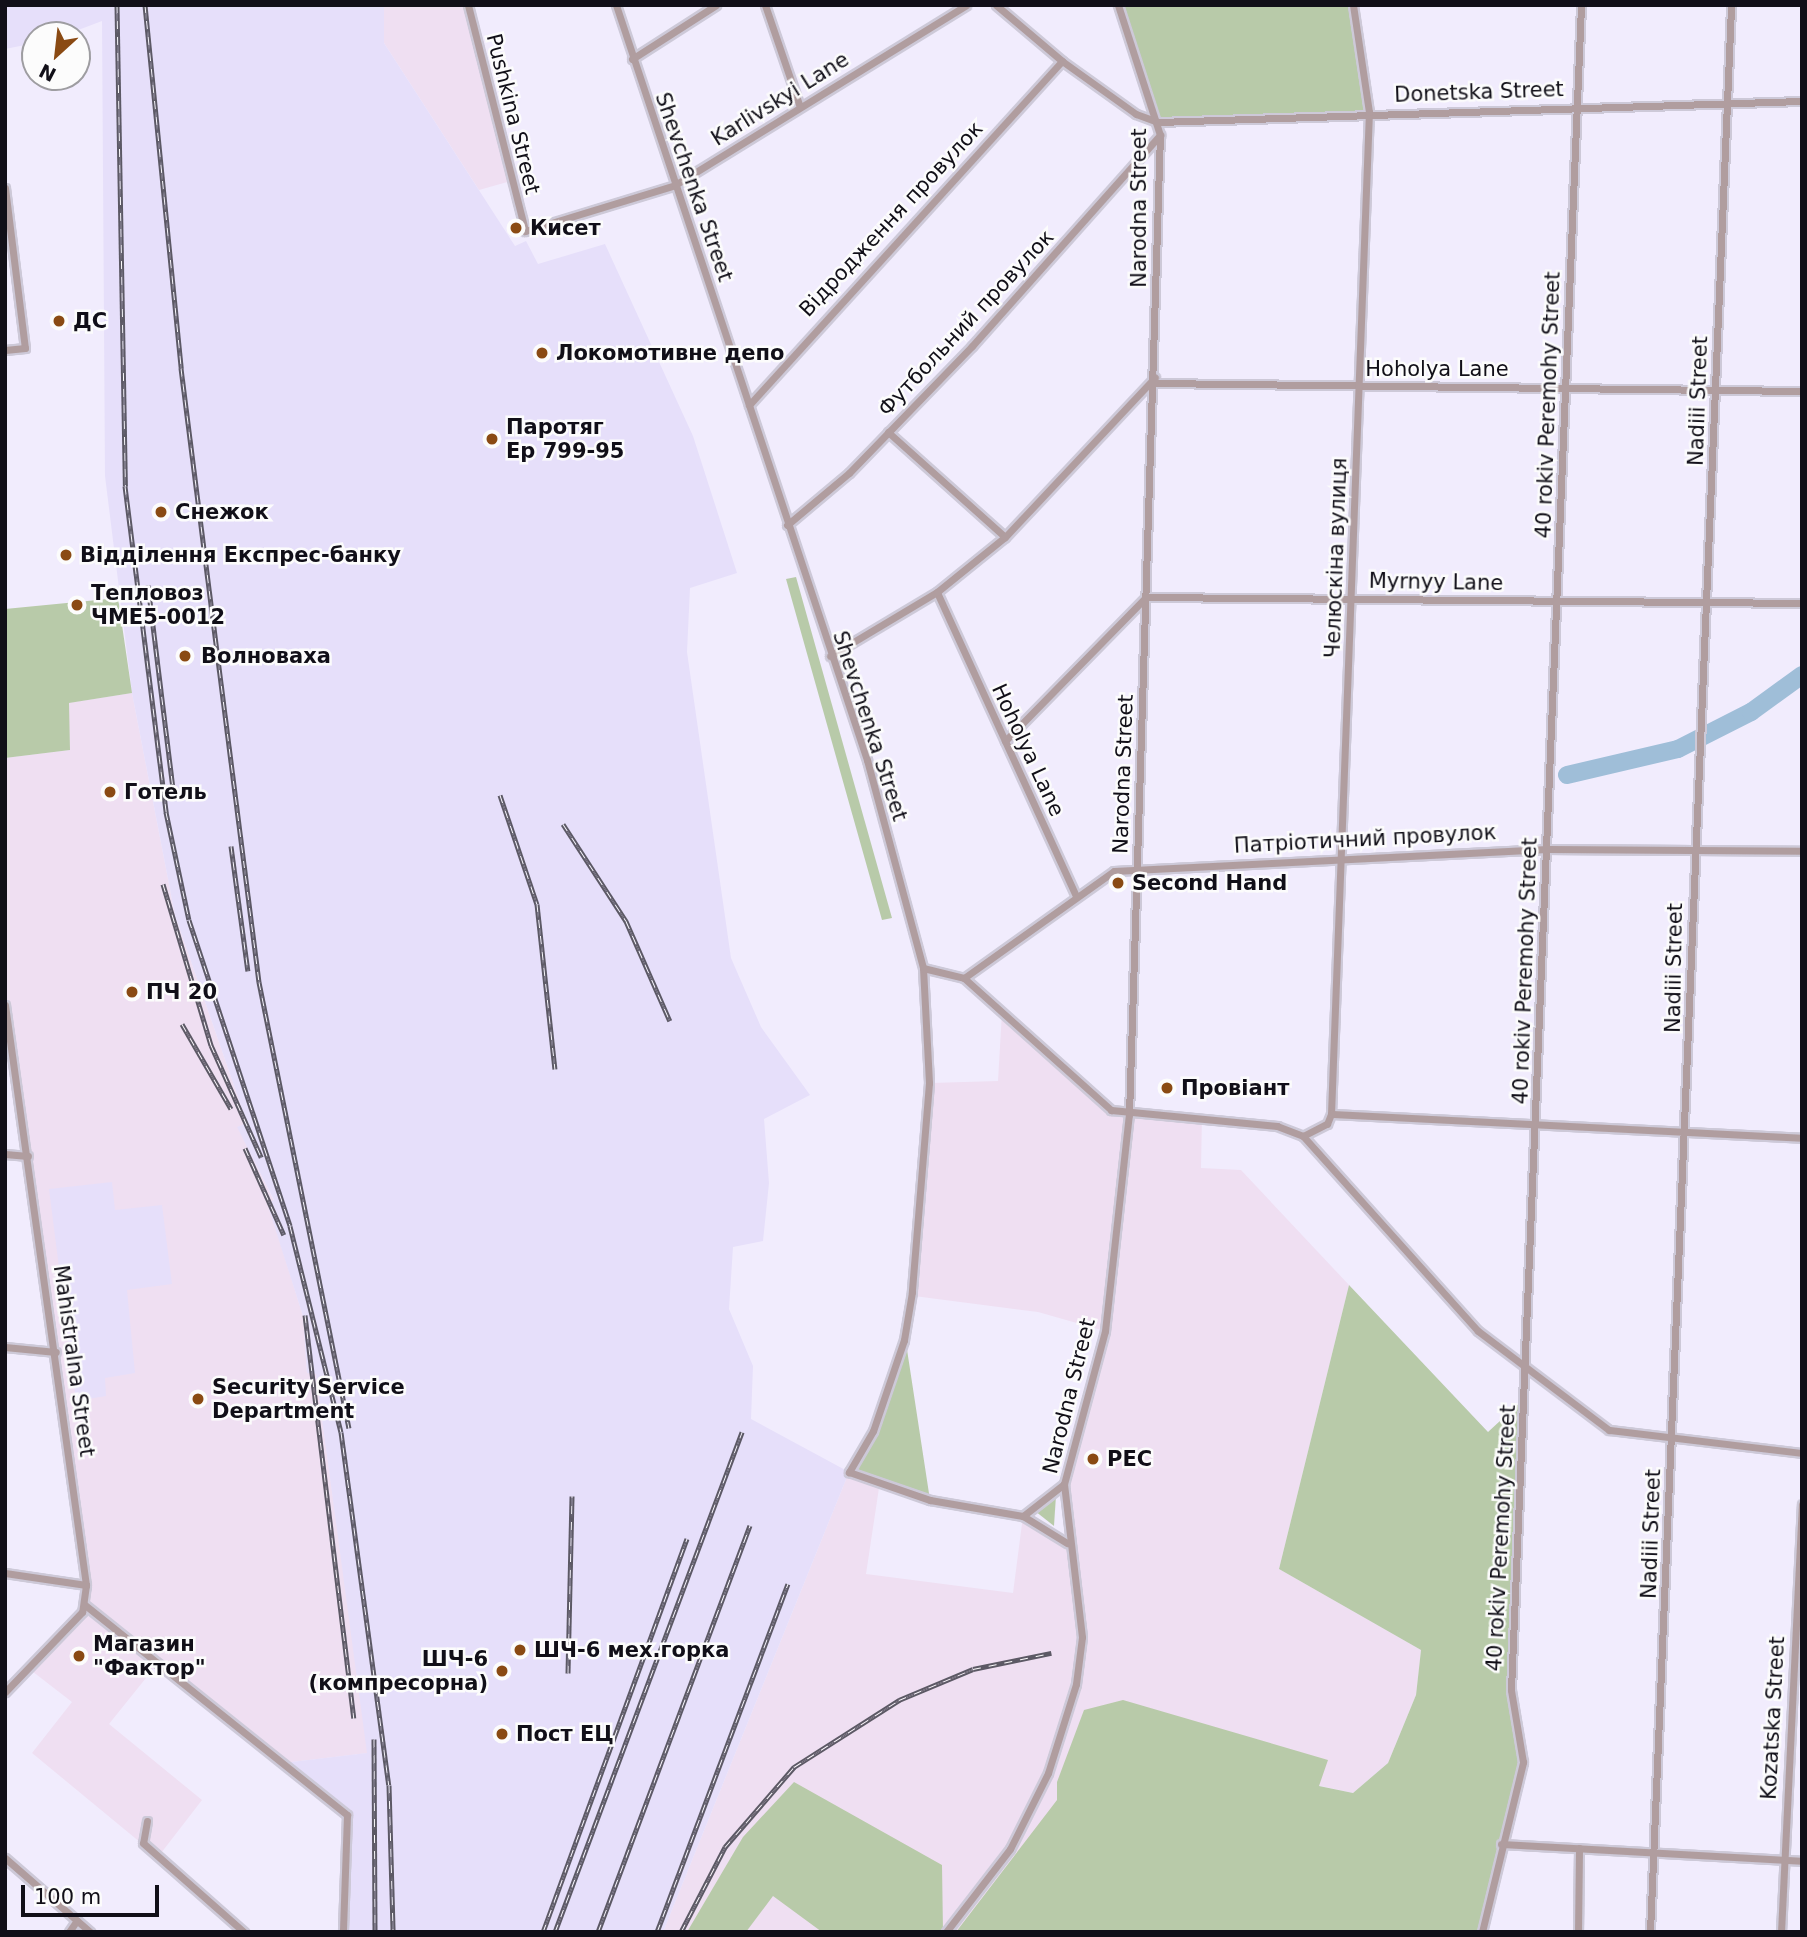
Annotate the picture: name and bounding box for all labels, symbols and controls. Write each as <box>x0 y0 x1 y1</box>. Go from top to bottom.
north arrow <box>21 21 91 91</box>
street label: Pushkina Street <box>481 31 545 197</box>
street label: Karlіvskyi Lane <box>707 47 853 151</box>
text: N <box>35 60 59 86</box>
street label: Donetska Street <box>1394 76 1564 108</box>
street label: Shevchenka Street <box>650 89 738 285</box>
street label: Відродження провулок <box>794 116 988 322</box>
street label: Narodna Street <box>1126 128 1152 288</box>
place label: Кисет <box>530 215 601 241</box>
marker: Кисет <box>508 220 524 236</box>
street label: Футбольний провулок <box>873 225 1059 421</box>
street label: 40 rokiv Peremohy Street <box>1531 271 1565 539</box>
place label: ДС <box>73 308 107 334</box>
marker: ДС <box>51 313 67 329</box>
street label: Nadiii Street <box>1683 336 1713 466</box>
place label: Локомотивне депо <box>556 340 785 366</box>
marker: Локомотивне депо <box>534 345 550 361</box>
street label: Hoholya Lane <box>1365 356 1509 382</box>
place label: Паротяг Ер 799-95 <box>506 414 624 464</box>
marker: Паротяг Ер 799-95 <box>484 431 500 447</box>
street label: Челюскіна вулиця <box>1320 457 1352 659</box>
place label: Снежок <box>175 499 269 525</box>
marker: Снежок <box>153 504 169 520</box>
place label: Відділення Експрес-банку <box>80 542 401 568</box>
marker: Відділення Експрес-банку <box>58 547 74 563</box>
street label: Myrnyy Lane <box>1369 568 1503 596</box>
place label: Тепловоз ЧМЕ5-0012 <box>91 580 225 630</box>
marker: Тепловоз ЧМЕ5-0012 <box>69 597 85 613</box>
street label: Shevchenka Street <box>827 628 913 824</box>
place label: Волноваха <box>201 643 331 669</box>
marker: Волноваха <box>175 646 195 666</box>
street label: Hoholya Lane <box>986 680 1070 820</box>
street label: Narodna Street <box>1108 694 1138 854</box>
place label: Готель <box>124 779 207 805</box>
marker: Готель <box>102 784 118 800</box>
street label: Патріотичний провулок <box>1233 820 1497 858</box>
street label: 40 rokiv Peremohy Street <box>1508 837 1542 1105</box>
place label: Second Hand <box>1132 870 1287 896</box>
marker: Second Hand <box>1110 875 1126 891</box>
street label: Nadiii Street <box>1660 903 1688 1033</box>
place label: ПЧ 20 <box>146 979 217 1005</box>
marker: ПЧ 20 <box>124 984 140 1000</box>
place label: Провіант <box>1181 1075 1289 1101</box>
marker: Провіант <box>1159 1080 1175 1096</box>
street label: Mahistralna Street <box>48 1264 100 1458</box>
street label: Narodna Street <box>1037 1316 1101 1476</box>
place label: Security Service Department <box>212 1374 405 1424</box>
marker: Security Service Department <box>190 1391 206 1407</box>
street label: 40 rokiv Peremohy Street <box>1481 1404 1521 1672</box>
place label: РЕС <box>1107 1446 1152 1472</box>
marker: РЕС <box>1085 1451 1101 1467</box>
street label: Nadiii Street <box>1636 1469 1666 1599</box>
place label: Магазин "Фактор" <box>93 1631 206 1681</box>
street label: Kozatska Street <box>1756 1636 1790 1800</box>
place label: ШЧ-6 мех.горка <box>534 1637 729 1663</box>
marker: ШЧ-6 мех.горка <box>512 1642 528 1658</box>
place label: ШЧ-6 (компресорна) <box>309 1646 488 1696</box>
marker: Магазин "Фактор" <box>71 1648 87 1664</box>
marker: ШЧ-6 (компресорна) <box>494 1663 510 1679</box>
place label: Пост ЕЦ <box>516 1721 614 1747</box>
marker: Пост ЕЦ <box>494 1726 510 1742</box>
scale bar <box>24 1870 163 1914</box>
text: 100 m <box>34 1885 101 1909</box>

